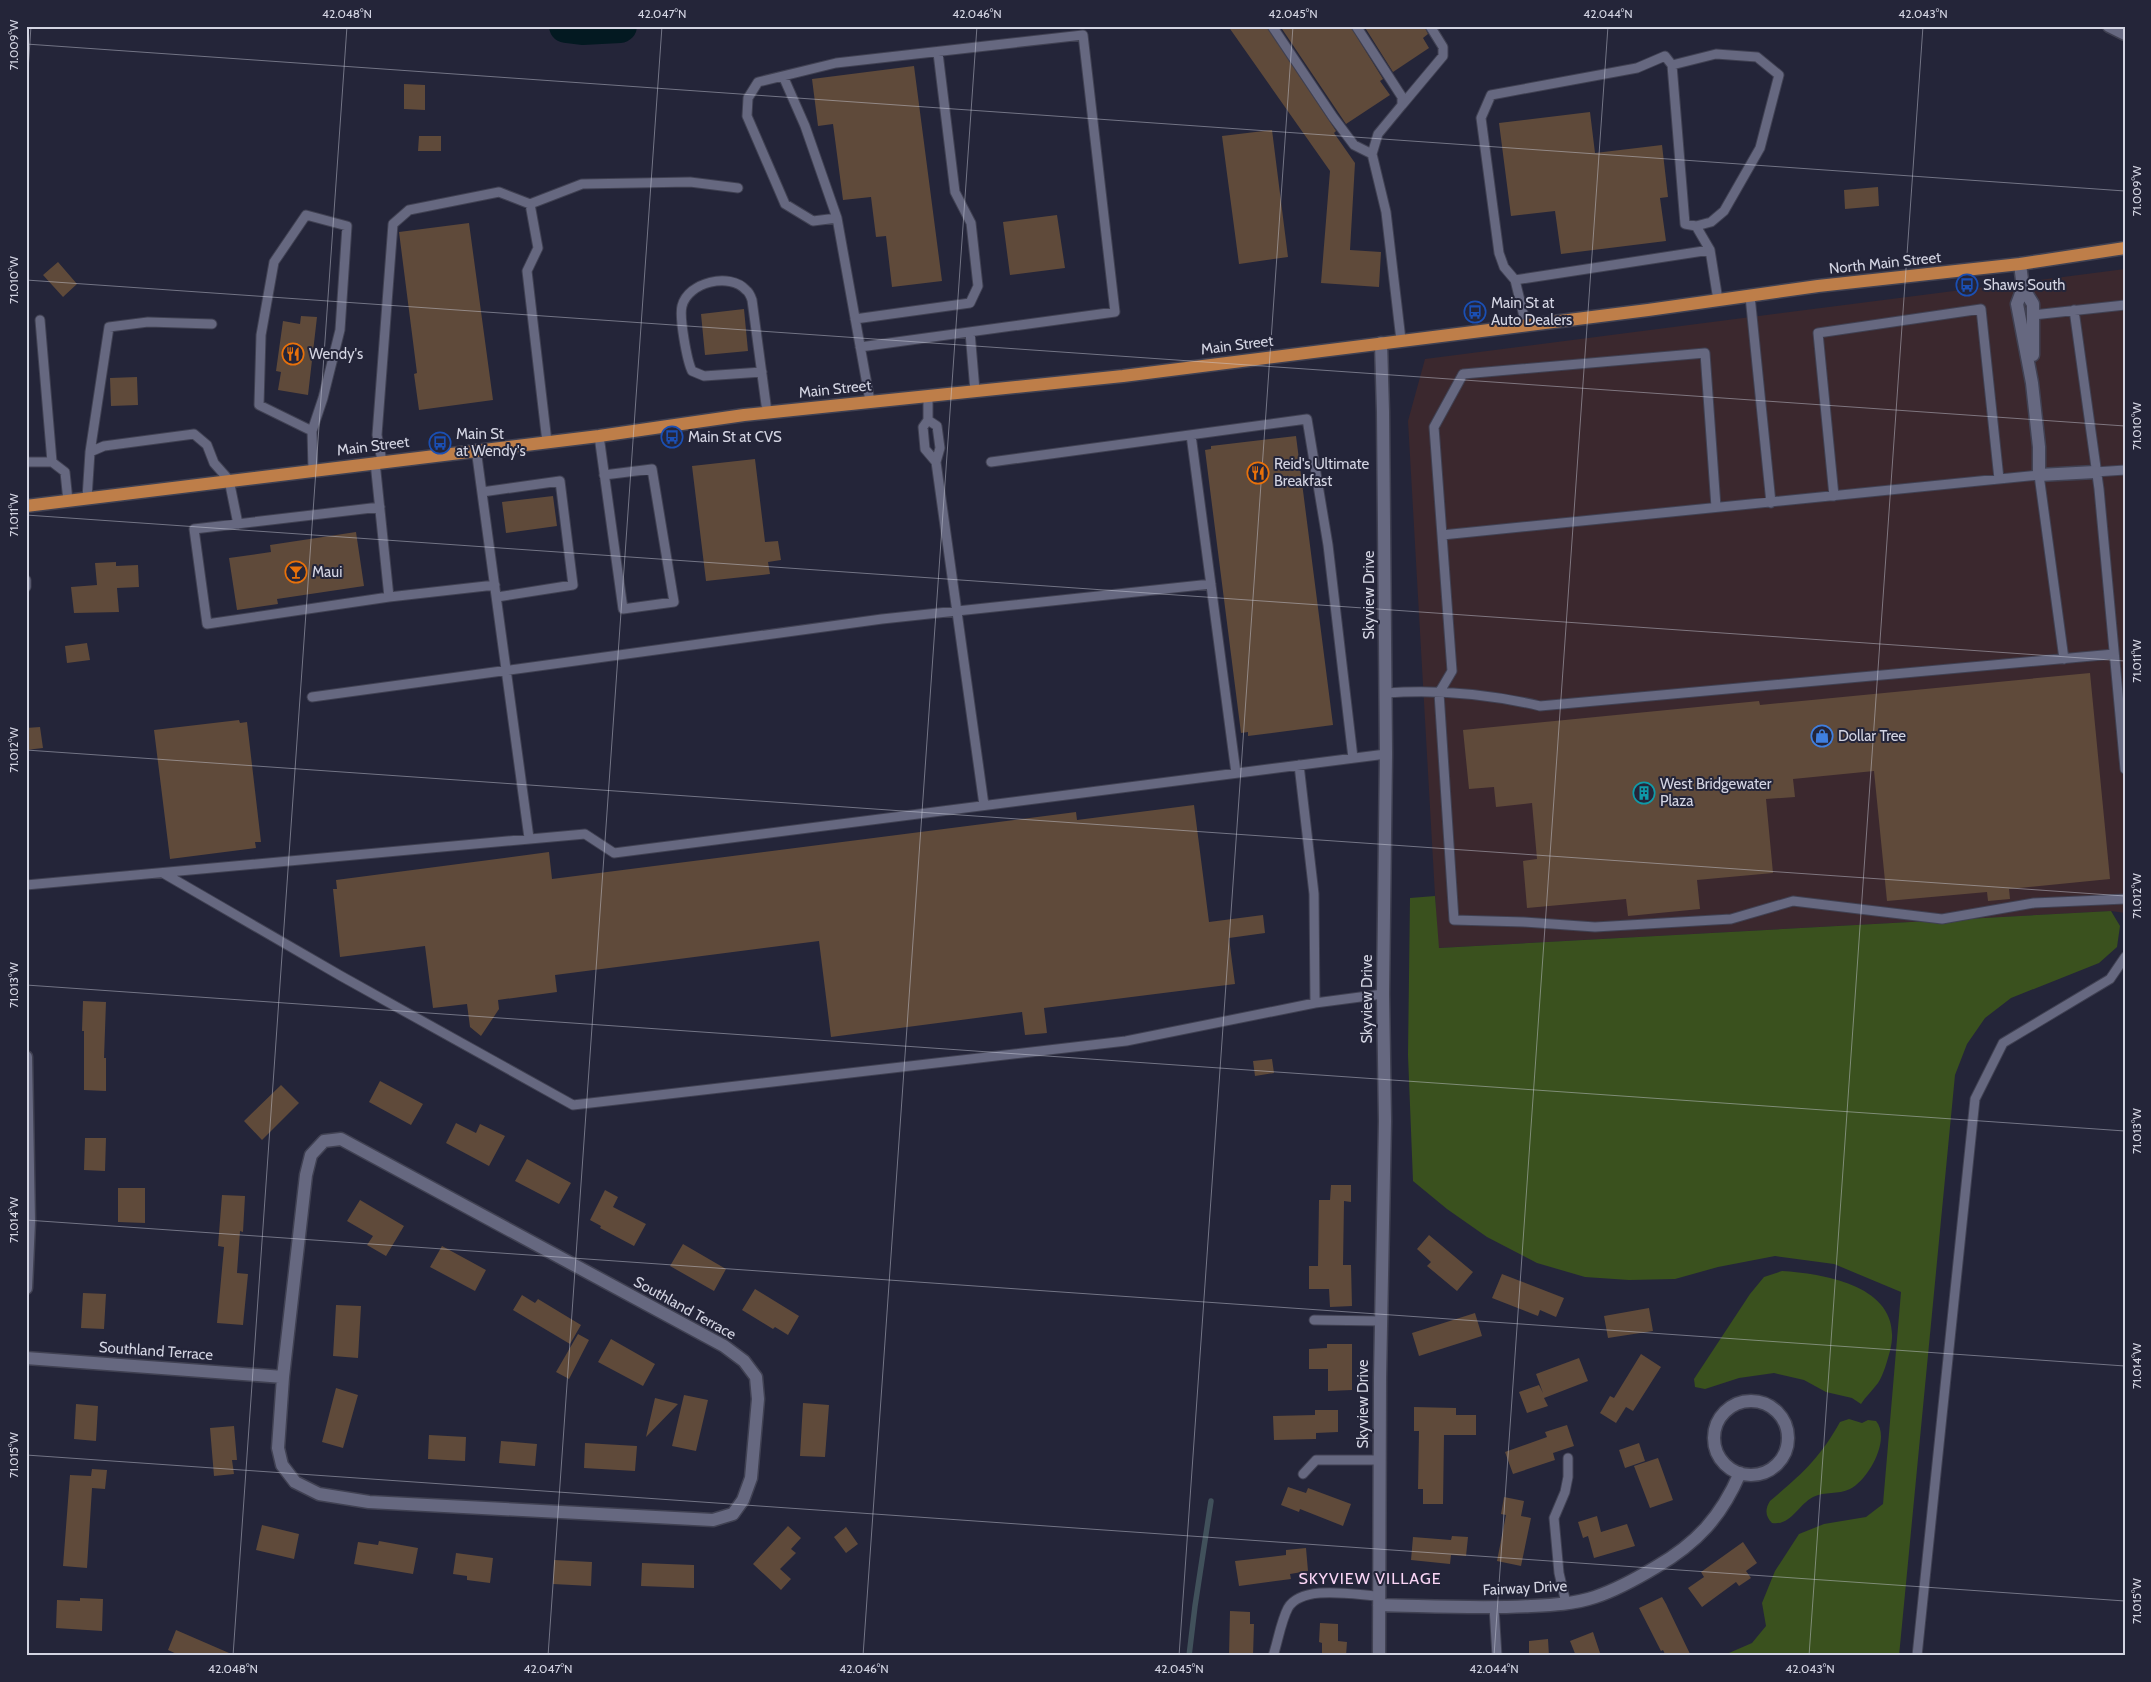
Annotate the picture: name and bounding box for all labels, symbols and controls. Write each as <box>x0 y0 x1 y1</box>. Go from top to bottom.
text: 42.048°N <box>322 6 372 21</box>
text: 42.047°N <box>638 6 686 21</box>
text: 42.046°N <box>952 6 1002 21</box>
text: 42.045°N <box>1268 6 1318 21</box>
text: 42.044°N <box>1583 6 1633 21</box>
text: 42.043°N <box>1898 6 1948 21</box>
text: 71.009°W <box>6 19 21 70</box>
text: 71.009°W <box>2129 165 2144 216</box>
street label: North Main Street <box>1828 248 1942 278</box>
text: 71.010°W <box>6 255 21 304</box>
bus stop icon: Shaws South <box>1955 273 1979 297</box>
place label: Shaws South <box>1983 276 2065 294</box>
place label: Main St at Auto Dealers <box>1491 294 1572 329</box>
bus stop icon: Main St at Auto Dealers <box>1463 300 1487 324</box>
street label: Main Street <box>1200 332 1274 358</box>
restaurant icon: Wendy's <box>281 342 305 366</box>
place label: Wendy's <box>309 345 363 363</box>
street label: Main Street <box>798 376 872 402</box>
text: 71.010°W <box>2129 401 2144 450</box>
place label: Main St at Wendy's <box>456 425 526 460</box>
bus stop icon: Main St at CVS <box>660 425 684 449</box>
place label: Main St at CVS <box>688 428 782 446</box>
bus stop icon: Main St at Wendy's <box>428 431 452 455</box>
street label: Main Street <box>336 433 410 459</box>
place label: Reid's Ultimate Breakfast <box>1274 455 1370 490</box>
restaurant icon: Reid's Ultimate Breakfast <box>1246 461 1270 485</box>
text: 71.011°W <box>6 493 21 537</box>
street label: Skyview Drive <box>1360 550 1378 640</box>
bar icon: Maui <box>284 560 308 584</box>
place label: Maui <box>312 563 342 581</box>
text: 71.011°W <box>2129 639 2144 683</box>
shop icon: Dollar Tree <box>1810 724 1834 748</box>
text: 71.012°W <box>6 727 21 773</box>
place label: Dollar Tree <box>1838 727 1906 745</box>
place label: West Bridgewater Plaza <box>1660 775 1772 810</box>
building icon: West Bridgewater Plaza <box>1632 781 1656 805</box>
text: 71.012°W <box>2129 873 2144 919</box>
street label: Skyview Drive <box>1358 954 1376 1044</box>
text: 71.013°W <box>6 961 21 1008</box>
text: 71.013°W <box>2129 1107 2144 1154</box>
text: 71.014°W <box>6 1196 21 1243</box>
street label: Southland Terrace <box>631 1272 740 1344</box>
street label: Southland Terrace <box>98 1338 214 1364</box>
text: 71.014°W <box>2129 1342 2144 1389</box>
street label: Skyview Drive <box>1354 1359 1372 1449</box>
text: 71.015°W <box>6 1431 21 1478</box>
district label: SKYVIEW VILLAGE <box>1298 1569 1442 1588</box>
street label: Fairway Drive <box>1482 1577 1568 1599</box>
text: 71.015°W <box>2129 1577 2144 1624</box>
text: 42.048°N <box>208 1661 258 1676</box>
text: 42.047°N <box>524 1661 572 1676</box>
text: 42.046°N <box>839 1661 889 1676</box>
text: 42.045°N <box>1154 1661 1204 1676</box>
text: 42.044°N <box>1469 1661 1519 1676</box>
text: 42.043°N <box>1785 1661 1835 1676</box>

